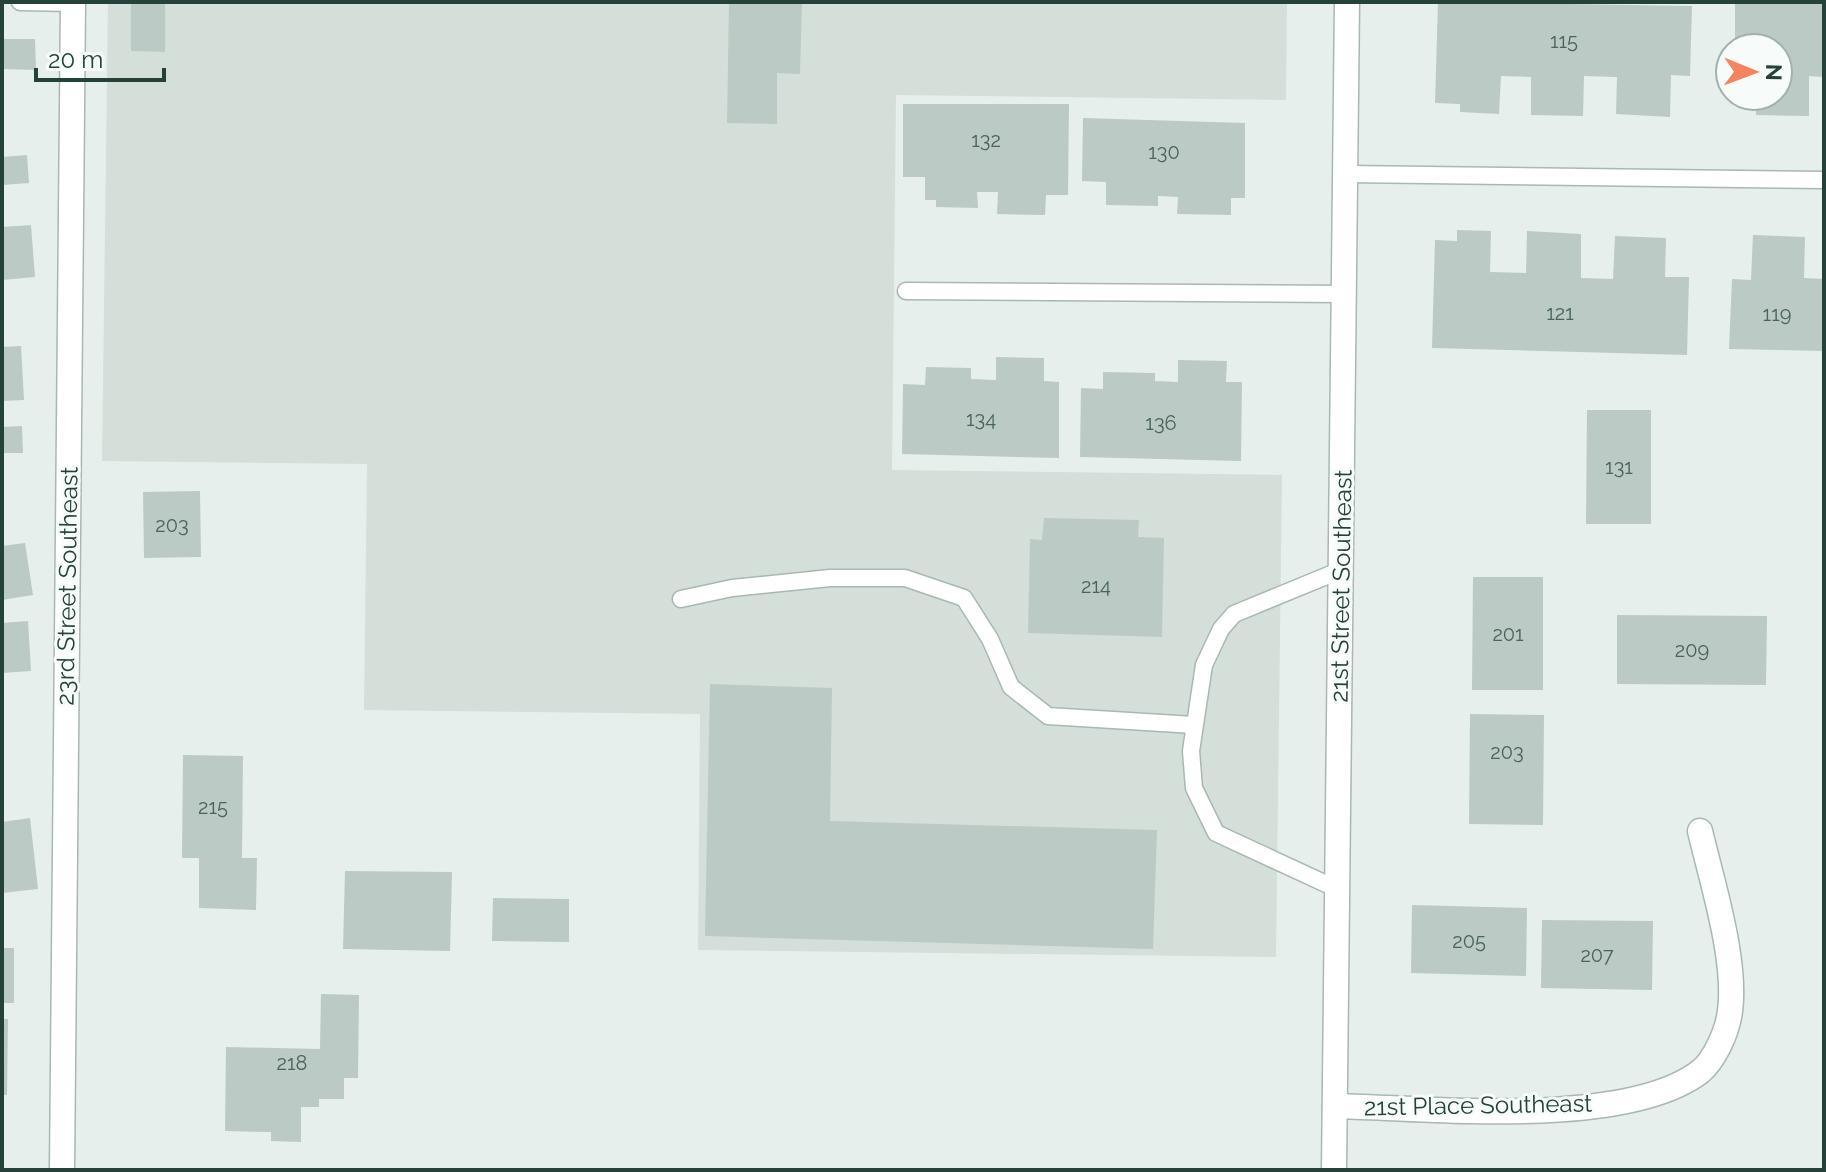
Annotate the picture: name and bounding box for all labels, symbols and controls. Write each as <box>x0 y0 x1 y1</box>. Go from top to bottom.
house number: 115 <box>1550 29 1578 53</box>
scale bar <box>36 32 164 82</box>
north arrow <box>1714 32 1794 112</box>
text: 20 m <box>48 45 103 74</box>
text: N <box>1761 64 1787 81</box>
house number: 132 <box>971 128 1001 152</box>
house number: 130 <box>1148 140 1180 164</box>
house number: 121 <box>1546 301 1574 325</box>
house number: 119 <box>1763 302 1791 326</box>
house number: 134 <box>966 407 996 431</box>
house number: 136 <box>1145 411 1177 435</box>
house number: 131 <box>1605 455 1633 479</box>
street label: 23rd Street Southeast <box>50 466 84 706</box>
street label: 21st Street Southeast <box>1324 469 1358 703</box>
house number: 203 <box>155 513 189 537</box>
house number: 214 <box>1081 574 1111 598</box>
house number: 201 <box>1492 622 1524 646</box>
house number: 209 <box>1675 638 1709 662</box>
house number: 203 <box>1490 740 1524 764</box>
house number: 215 <box>198 795 228 819</box>
house number: 205 <box>1452 929 1486 953</box>
house number: 207 <box>1580 943 1614 967</box>
house number: 218 <box>277 1051 307 1075</box>
street label: 21st Place Southeast <box>1364 1089 1592 1121</box>

